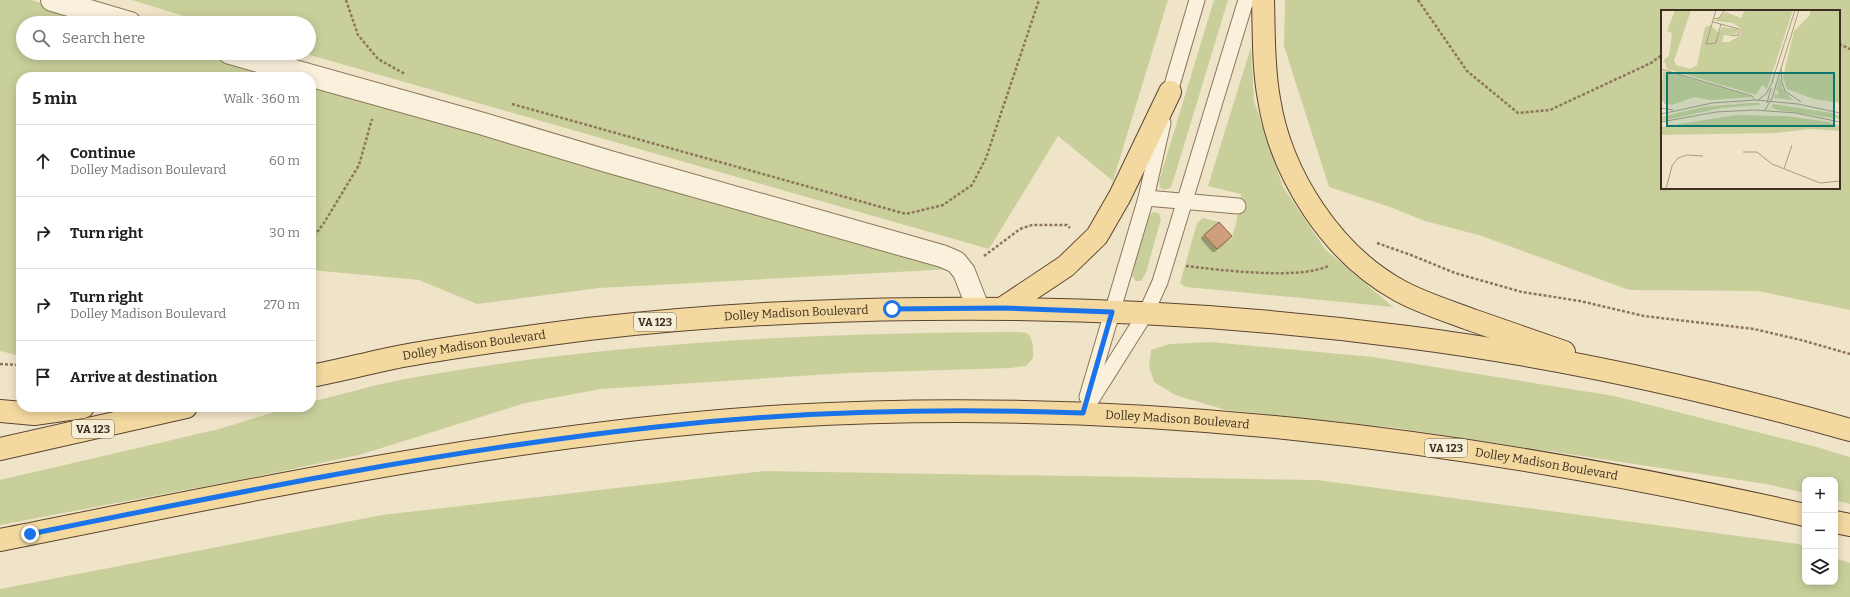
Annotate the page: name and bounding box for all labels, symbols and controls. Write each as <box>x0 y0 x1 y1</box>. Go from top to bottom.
inset map <box>1661 10 1840 189</box>
search box <box>16 16 316 60</box>
icon: search <box>30 27 52 49</box>
text: Search here <box>62 29 145 47</box>
text: 5 min <box>32 88 77 109</box>
text: Walk · 360 m <box>223 91 300 106</box>
text: Continue <box>70 144 136 162</box>
icon: ahead <box>32 150 54 172</box>
text: 60 m <box>269 153 300 168</box>
text: Dolley Madison Boulevard <box>70 162 226 177</box>
icon: right <box>32 222 54 244</box>
text: Turn right <box>70 224 143 242</box>
text: 30 m <box>269 225 300 240</box>
text: Turn right <box>70 288 143 306</box>
icon: right <box>32 294 54 316</box>
text: 270 m <box>263 297 300 312</box>
route start <box>883 300 901 318</box>
street label: Dolley Madison Boulevard <box>724 303 869 323</box>
text: Dolley Madison Boulevard <box>70 306 226 321</box>
road number: VA 123 <box>634 313 676 331</box>
street label: Dolley Madison Boulevard <box>401 328 546 363</box>
icon: arrive <box>32 366 54 388</box>
text: Arrive at destination <box>70 368 217 386</box>
street label: Dolley Madison Boulevard <box>1105 408 1250 432</box>
road number: VA 123 <box>72 420 114 438</box>
road number: VA 123 <box>1425 439 1467 457</box>
street label: Dolley Madison Boulevard <box>1474 445 1619 483</box>
map controls <box>1802 477 1838 585</box>
button: + <box>1802 477 1838 513</box>
button: − <box>1802 513 1838 549</box>
route end <box>21 525 39 543</box>
button: layers <box>1802 549 1838 585</box>

